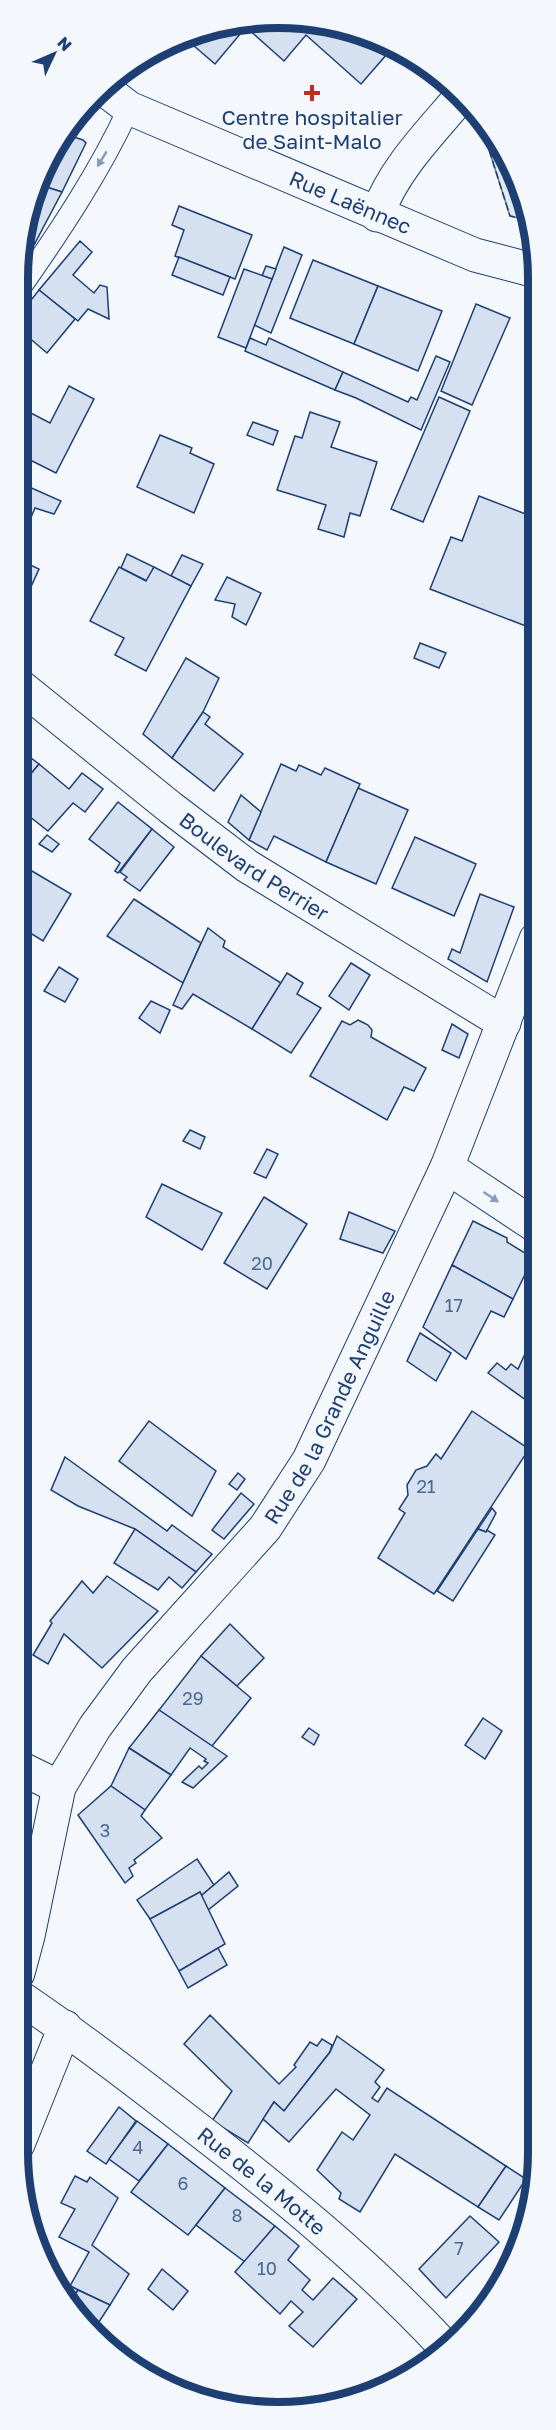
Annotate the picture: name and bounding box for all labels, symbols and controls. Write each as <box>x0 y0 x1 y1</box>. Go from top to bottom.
north arrow <box>24 24 84 84</box>
text: N <box>53 32 76 55</box>
marker: Centre hospitalier de Saint-Malo <box>303 84 321 102</box>
place label: Centre hospitalier de Saint-Malo <box>221 104 403 154</box>
one-way arrow <box>97 151 108 167</box>
street label: Rue Laënnec <box>286 165 415 239</box>
street label: Boulevard Perrier <box>175 806 334 926</box>
one-way arrow <box>483 1191 499 1202</box>
house number: 20 <box>251 1252 273 1274</box>
street label: Rue de la Grande Anguille <box>258 1286 400 1529</box>
house number: 17 <box>445 1294 463 1316</box>
house number: 21 <box>416 1475 436 1497</box>
house number: 29 <box>182 1687 204 1709</box>
house number: 3 <box>100 1819 110 1841</box>
street label: Rue de la Motte <box>192 2121 331 2240</box>
house number: 4 <box>133 2136 144 2158</box>
house number: 6 <box>178 2172 188 2194</box>
house number: 8 <box>232 2204 242 2226</box>
house number: 7 <box>454 2237 464 2259</box>
house number: 10 <box>257 2257 277 2279</box>

